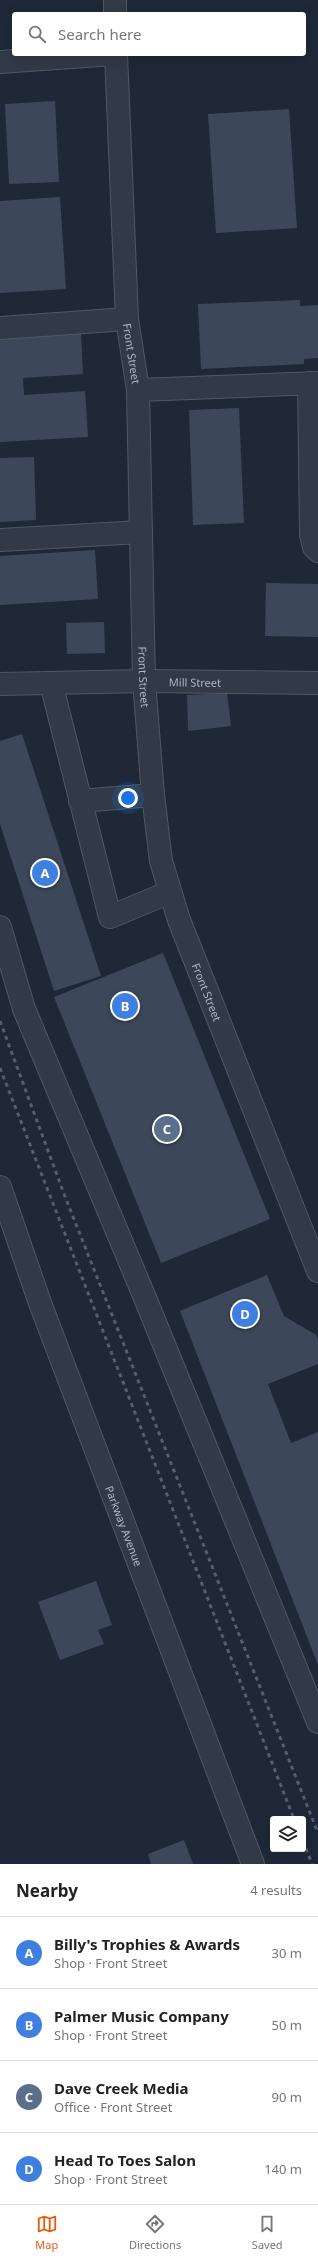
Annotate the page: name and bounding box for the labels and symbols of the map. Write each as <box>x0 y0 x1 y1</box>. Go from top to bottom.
street label: Front Street <box>120 322 144 385</box>
street label: Front Street <box>136 646 154 708</box>
street label: Mill Street <box>169 674 221 689</box>
your location <box>118 788 138 808</box>
pin: A <box>32 858 58 888</box>
street label: Front Street <box>189 961 226 1023</box>
pin: B <box>112 991 138 1021</box>
pin: C <box>154 1114 180 1144</box>
pin: D <box>232 1299 258 1329</box>
street label: Parkway Avenue <box>102 1483 147 1568</box>

